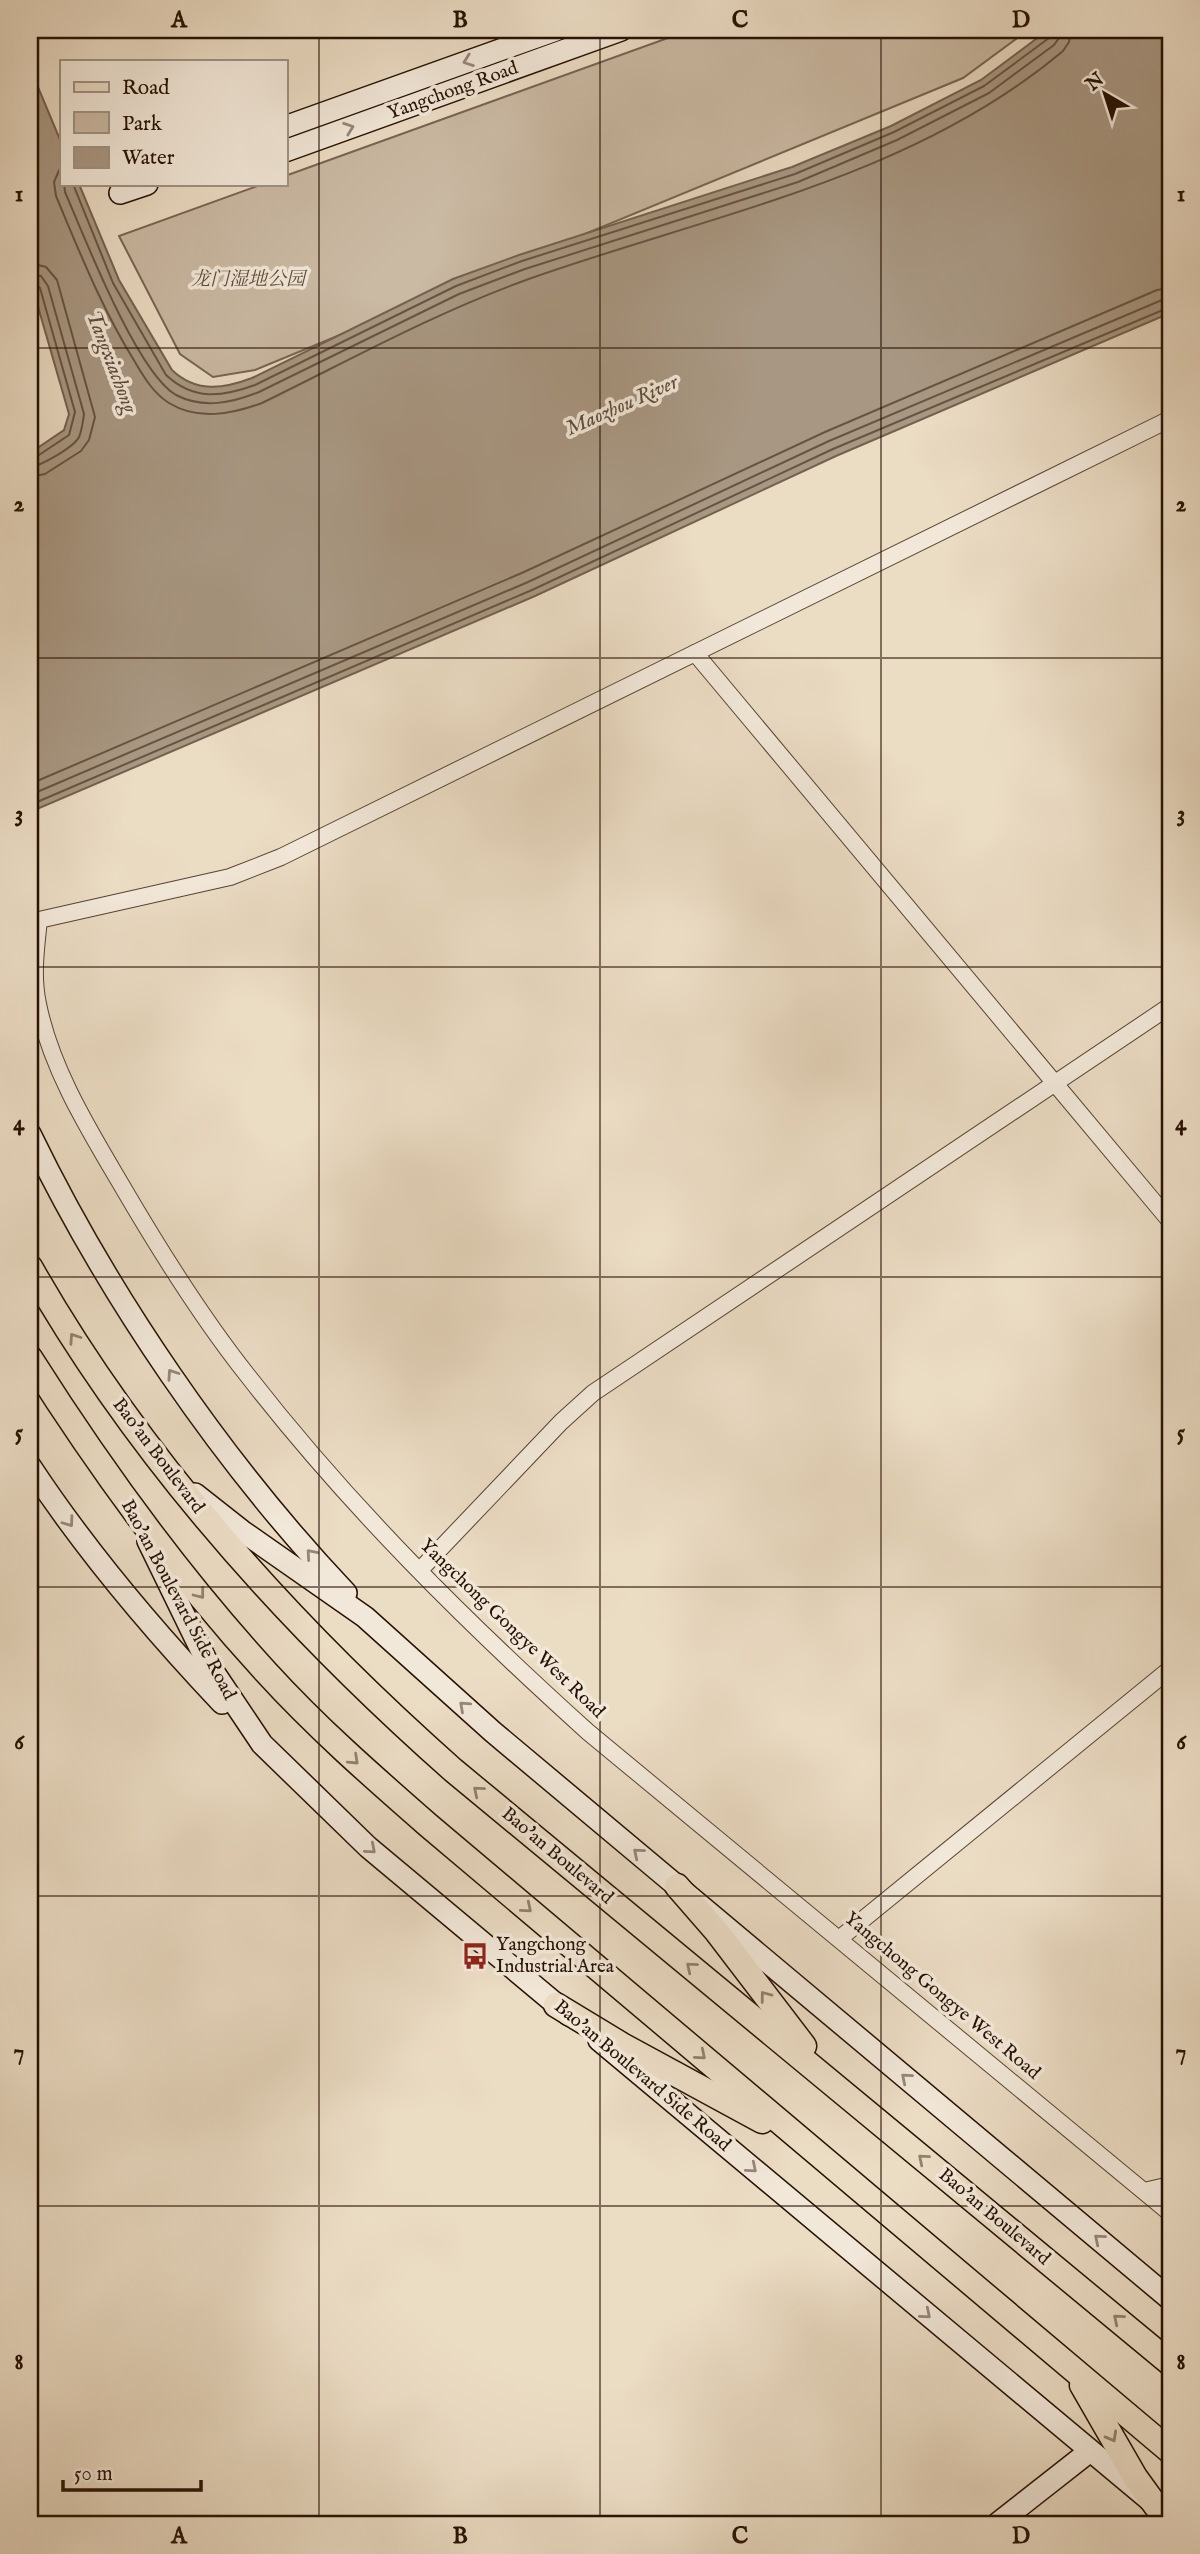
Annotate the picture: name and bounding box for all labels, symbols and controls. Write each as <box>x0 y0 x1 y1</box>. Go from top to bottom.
text: A <box>170 6 188 35</box>
text: B <box>452 6 468 35</box>
text: C <box>732 6 749 35</box>
text: D <box>1012 6 1030 35</box>
one-way arrow <box>463 53 475 67</box>
street label: Yangchong Road <box>385 56 522 126</box>
legend <box>60 60 287 186</box>
north arrow <box>1070 60 1140 130</box>
text: N <box>1081 67 1110 97</box>
text: Road <box>122 75 170 102</box>
text: Park <box>122 111 163 138</box>
one-way arrow <box>343 122 355 136</box>
text: Water <box>122 145 175 172</box>
text: 1 <box>15 180 23 209</box>
text: 1 <box>1177 180 1185 209</box>
park label: 龙门湿地公园 <box>191 268 308 292</box>
water label: Tangxiachong <box>79 307 143 418</box>
water label: Maozhou River <box>562 369 683 443</box>
text: 2 <box>14 490 25 519</box>
text: 2 <box>1176 490 1187 519</box>
text: 3 <box>15 800 23 829</box>
text: 3 <box>1177 800 1185 829</box>
text: 4 <box>13 1109 25 1138</box>
text: 4 <box>1175 1109 1187 1138</box>
one-way arrow <box>69 1332 82 1345</box>
one-way arrow <box>168 1369 180 1382</box>
street label: Bao'an Boulevard <box>107 1393 210 1519</box>
text: 5 <box>15 1419 24 1448</box>
text: 5 <box>1177 1419 1186 1448</box>
street label: Bao'an Boulevard Side Road <box>115 1496 241 1705</box>
one-way arrow <box>60 1514 73 1527</box>
street label: Yangchong Gongye West Road <box>414 1534 610 1725</box>
one-way arrow <box>307 1549 319 1562</box>
one-way arrow <box>191 1586 204 1598</box>
one-way arrow <box>459 1702 472 1714</box>
text: 6 <box>14 1728 25 1757</box>
text: 6 <box>1176 1728 1187 1757</box>
one-way arrow <box>346 1752 359 1764</box>
one-way arrow <box>474 1787 487 1799</box>
street label: Bao'an Boulevard <box>496 1802 618 1910</box>
one-way arrow <box>362 1841 375 1853</box>
one-way arrow <box>633 1849 646 1861</box>
one-way arrow <box>518 1900 531 1912</box>
street label: Yangchong Gongye West Road <box>839 1907 1046 2086</box>
place label: Yangchong Industrial Area <box>496 1933 615 1979</box>
bus stop icon: Yangchong Industrial Area <box>460 1941 490 1971</box>
one-way arrow <box>687 1963 700 1975</box>
one-way arrow <box>761 1991 774 2004</box>
street label: Bao'an Boulevard Side Road <box>549 1995 736 2158</box>
text: 7 <box>14 2038 24 2067</box>
text: 7 <box>1176 2038 1186 2067</box>
one-way arrow <box>692 2047 705 2059</box>
one-way arrow <box>901 2073 914 2086</box>
one-way arrow <box>919 2155 932 2167</box>
one-way arrow <box>743 2160 756 2172</box>
street label: Bao'an Boulevard <box>933 2163 1055 2271</box>
one-way arrow <box>1095 2235 1107 2248</box>
one-way arrow <box>918 2306 931 2318</box>
one-way arrow <box>1113 2315 1125 2328</box>
text: 8 <box>14 2348 24 2377</box>
text: 8 <box>1176 2348 1186 2377</box>
one-way arrow <box>1104 2430 1117 2442</box>
scale bar <box>63 2449 201 2493</box>
text: 50 m <box>74 2461 113 2488</box>
text: A <box>170 2522 188 2551</box>
text: B <box>452 2522 468 2551</box>
text: C <box>732 2522 749 2551</box>
text: D <box>1012 2522 1030 2551</box>

